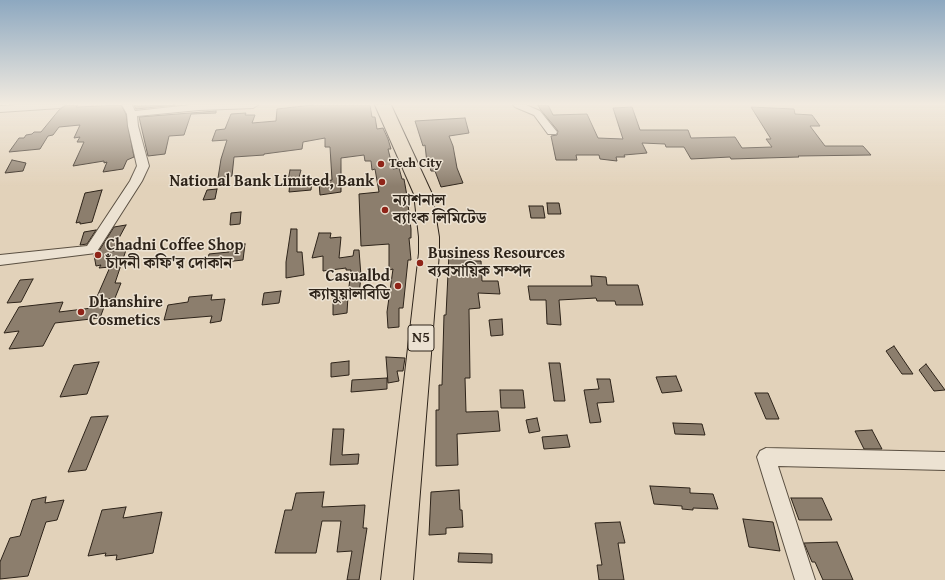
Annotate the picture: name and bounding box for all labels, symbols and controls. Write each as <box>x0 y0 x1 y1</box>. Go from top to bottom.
place label: Tech City <box>389 156 442 172</box>
marker: Tech City <box>376 159 386 169</box>
place label: National Bank Limited, Bank <box>170 172 374 192</box>
marker: National Bank Limited, Bank <box>377 177 387 187</box>
place label: ন্যাশনাল ব্যাংক লিমিটেড <box>393 191 486 229</box>
marker: ন্যাশনাল ব্যাংক লিমিটেড <box>380 205 390 215</box>
place label: Chadni Coffee Shop চাঁদনী কফি'র দোকান <box>106 236 243 274</box>
place label: Business Resources ব্যবসায়িক সম্পদ <box>428 244 565 282</box>
marker: Chadni Coffee Shop চাঁদনী কফি'র দোকান <box>93 250 103 260</box>
marker: Business Resources ব্যবসায়িক সম্পদ <box>415 258 425 268</box>
place label: Casualbd ক্যাযুয়ালবিডি <box>309 267 390 305</box>
marker: Casualbd ক্যাযুয়ালবিডি <box>393 281 403 291</box>
place label: Dhanshire Cosmetics <box>89 293 163 331</box>
marker: Dhanshire Cosmetics <box>76 307 86 317</box>
road number: N5 <box>408 325 434 351</box>

